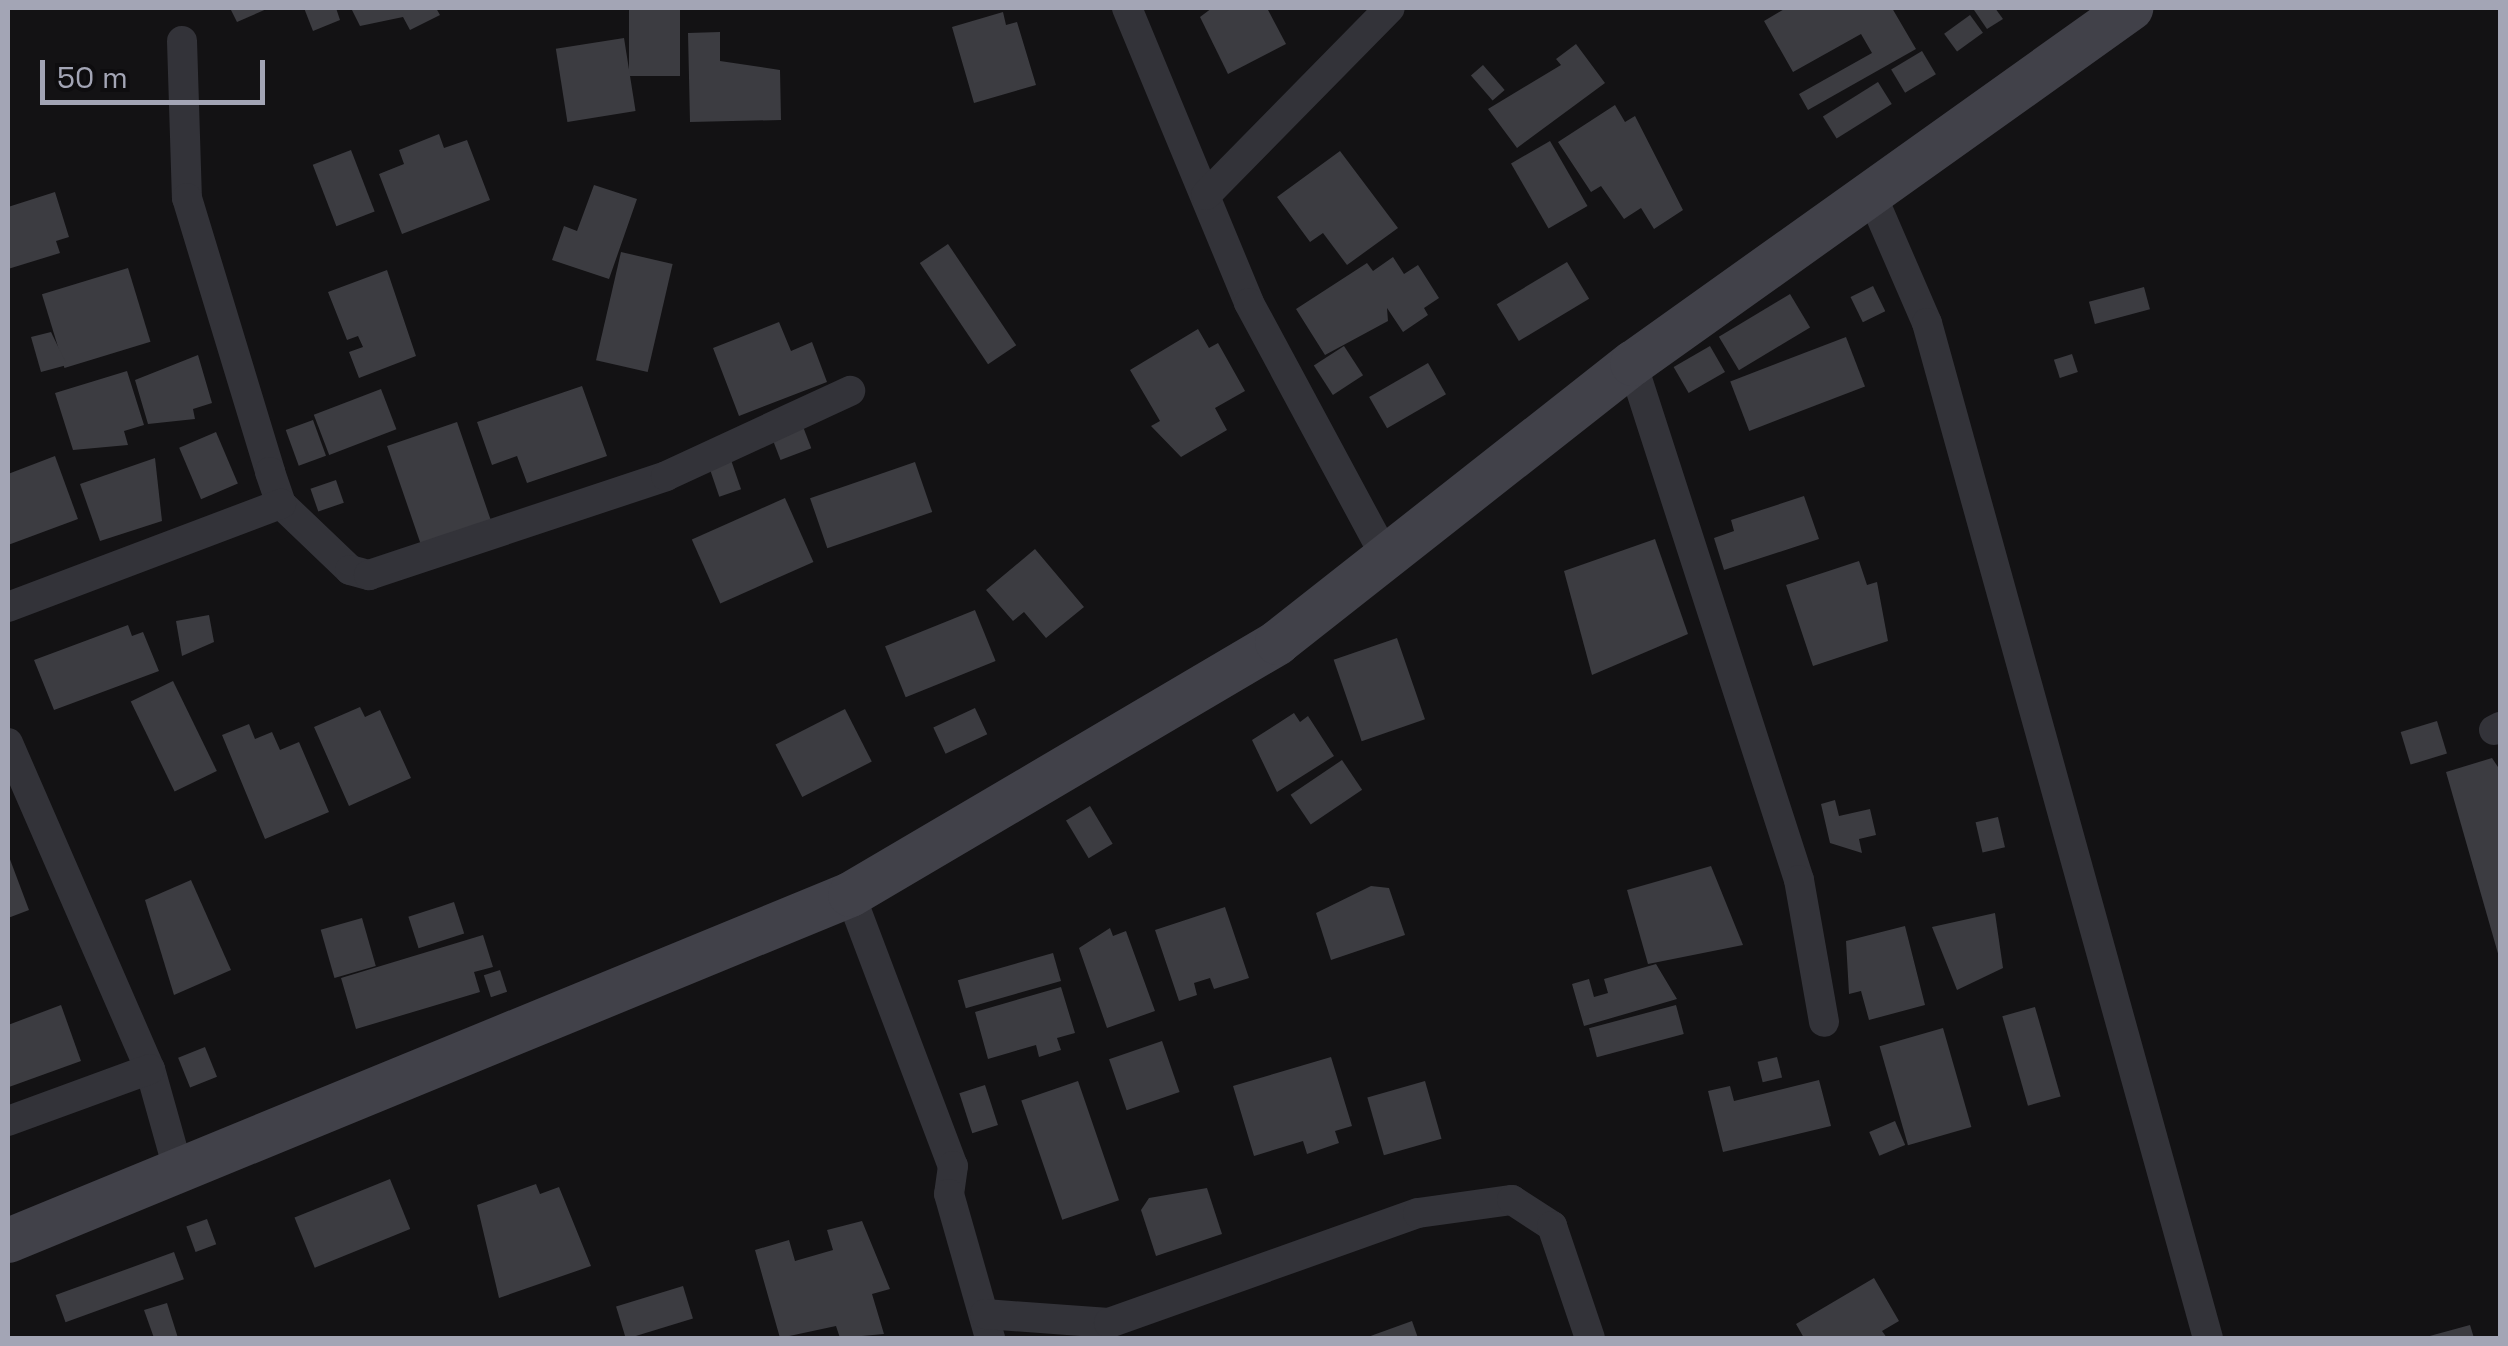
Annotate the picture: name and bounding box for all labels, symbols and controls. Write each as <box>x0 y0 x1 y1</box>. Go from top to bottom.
scale bar <box>45 40 270 102</box>
text: 50 m <box>57 58 128 97</box>

